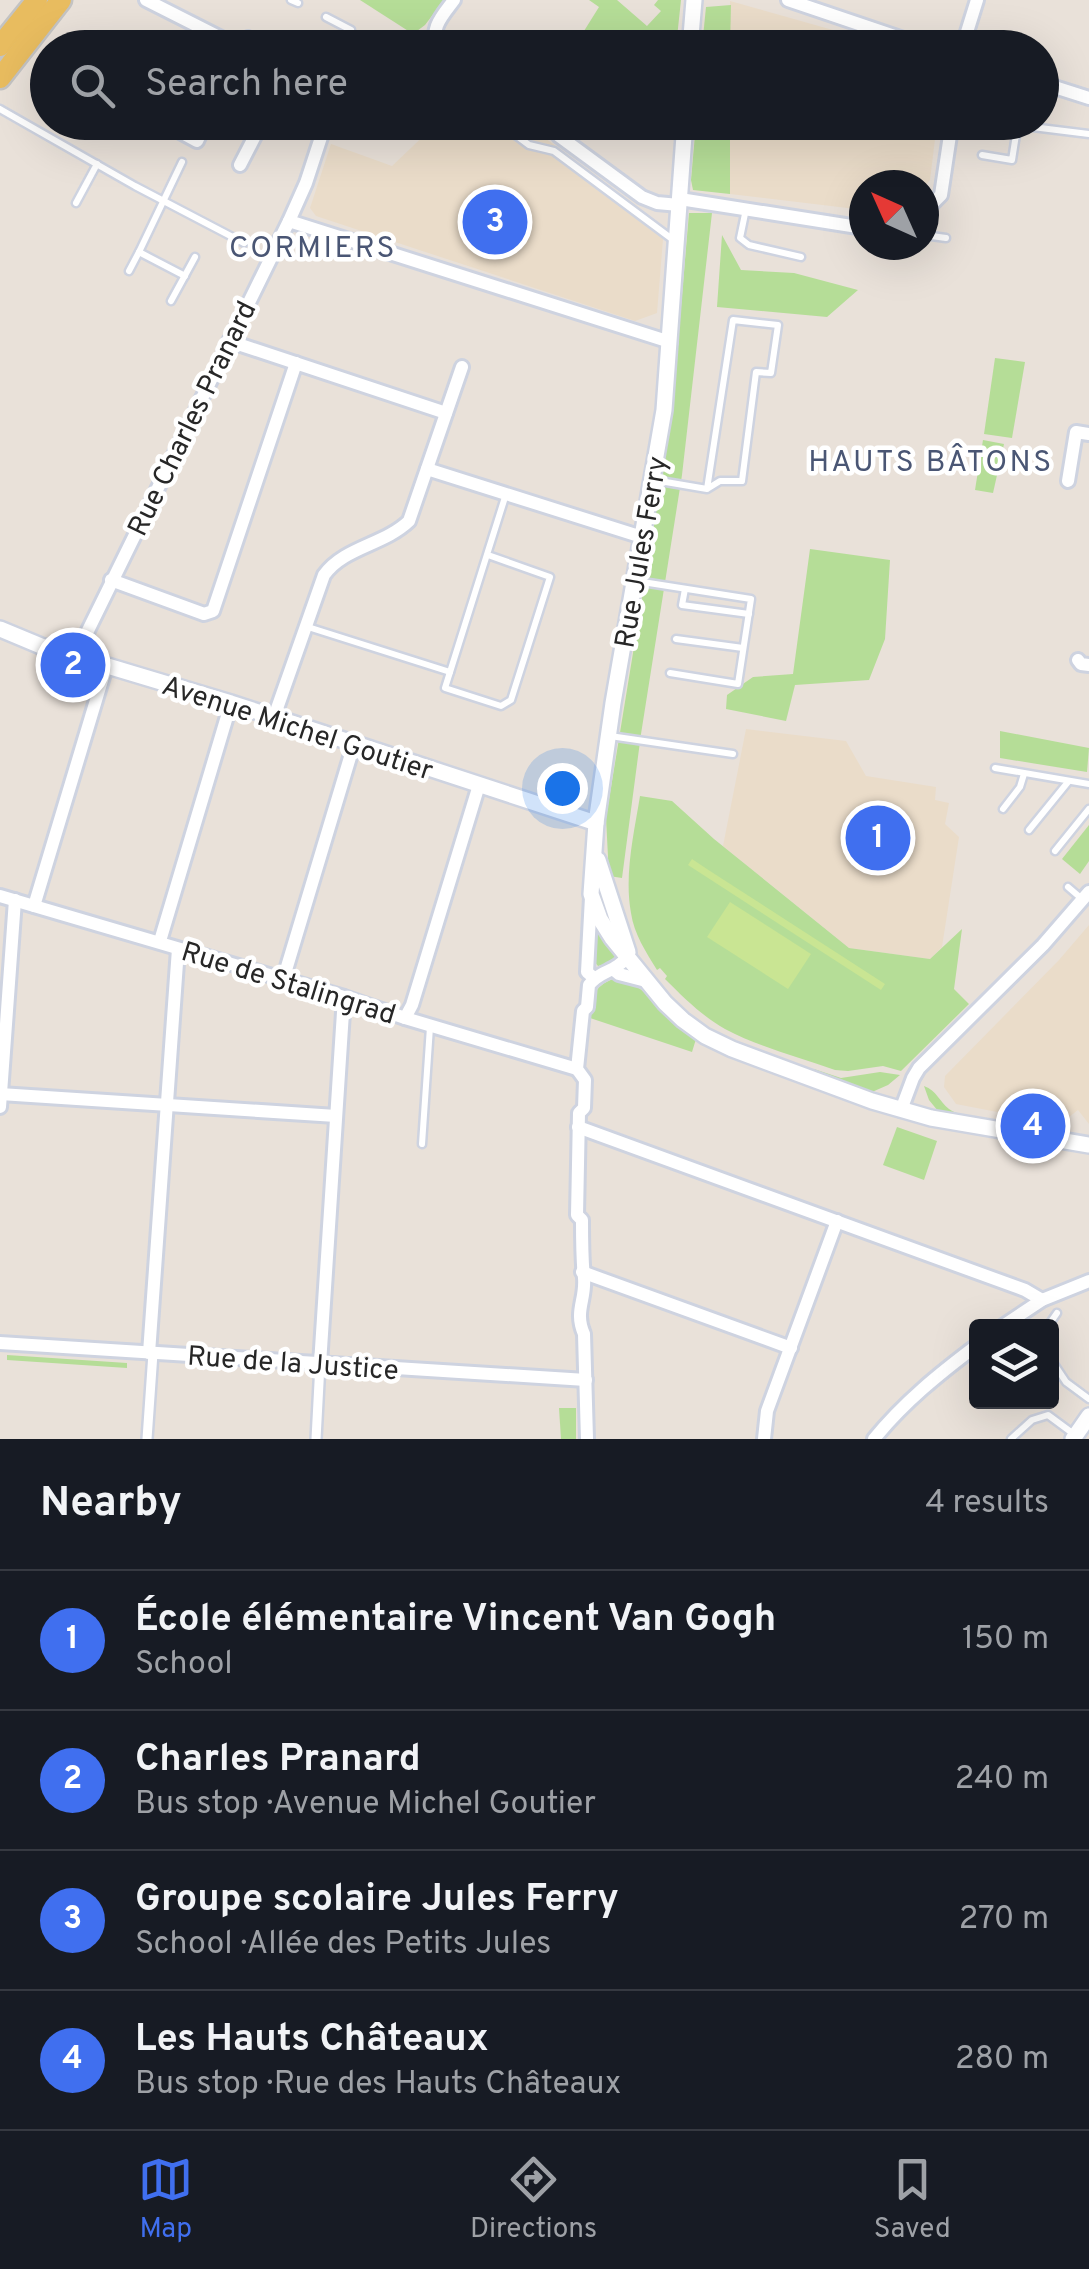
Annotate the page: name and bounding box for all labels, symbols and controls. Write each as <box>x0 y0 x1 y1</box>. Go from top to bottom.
search box <box>30 30 1059 140</box>
icon: search <box>65 58 120 113</box>
text: Search here <box>145 61 348 110</box>
north arrow <box>849 170 939 260</box>
pin: 3 <box>462 184 528 260</box>
district label: CORMIERS <box>229 231 397 268</box>
street label: Rue Charles Pranard <box>121 296 266 543</box>
district label: HAUTS BÂTONS <box>808 443 1054 482</box>
street label: Rue Jules Ferry <box>608 454 678 651</box>
pin: 2 <box>40 628 106 702</box>
street label: Avenue Michel Goutier <box>157 669 437 791</box>
your location <box>537 763 588 814</box>
pin: 1 <box>846 800 910 876</box>
street label: Rue de Stalingrad <box>177 935 400 1035</box>
pin: 4 <box>1000 1088 1066 1164</box>
map controls <box>969 1319 1059 1409</box>
button: layers <box>969 1319 1059 1409</box>
street label: Rue de la Justice <box>186 1340 400 1390</box>
text: Nearby <box>40 1478 182 1531</box>
text: 4 results <box>925 1484 1049 1524</box>
text: École élémentaire Vincent Van Gogh <box>135 1596 776 1645</box>
text: 1 <box>66 1620 79 1660</box>
text: 150 m <box>962 1620 1049 1660</box>
text: School <box>135 1645 233 1685</box>
text: Charles Pranard <box>135 1736 421 1785</box>
text: 2 <box>63 1760 82 1800</box>
text: 240 m <box>955 1760 1049 1800</box>
text: Bus stop · Avenue Michel Goutier <box>135 1785 596 1825</box>
text: Groupe scolaire Jules Ferry <box>135 1876 619 1925</box>
text: 3 <box>63 1900 82 1940</box>
text: 270 m <box>959 1900 1049 1940</box>
text: School · Allée des Petits Jules <box>135 1925 551 1965</box>
text: Les Hauts Châteaux <box>135 2016 489 2065</box>
text: 4 <box>62 2040 83 2080</box>
text: 280 m <box>955 2040 1049 2080</box>
text: Bus stop · Rue des Hauts Châteaux <box>135 2065 621 2105</box>
tab: Map <box>138 2152 193 2248</box>
tab: Directions <box>470 2152 597 2248</box>
tab: Saved <box>874 2152 951 2248</box>

